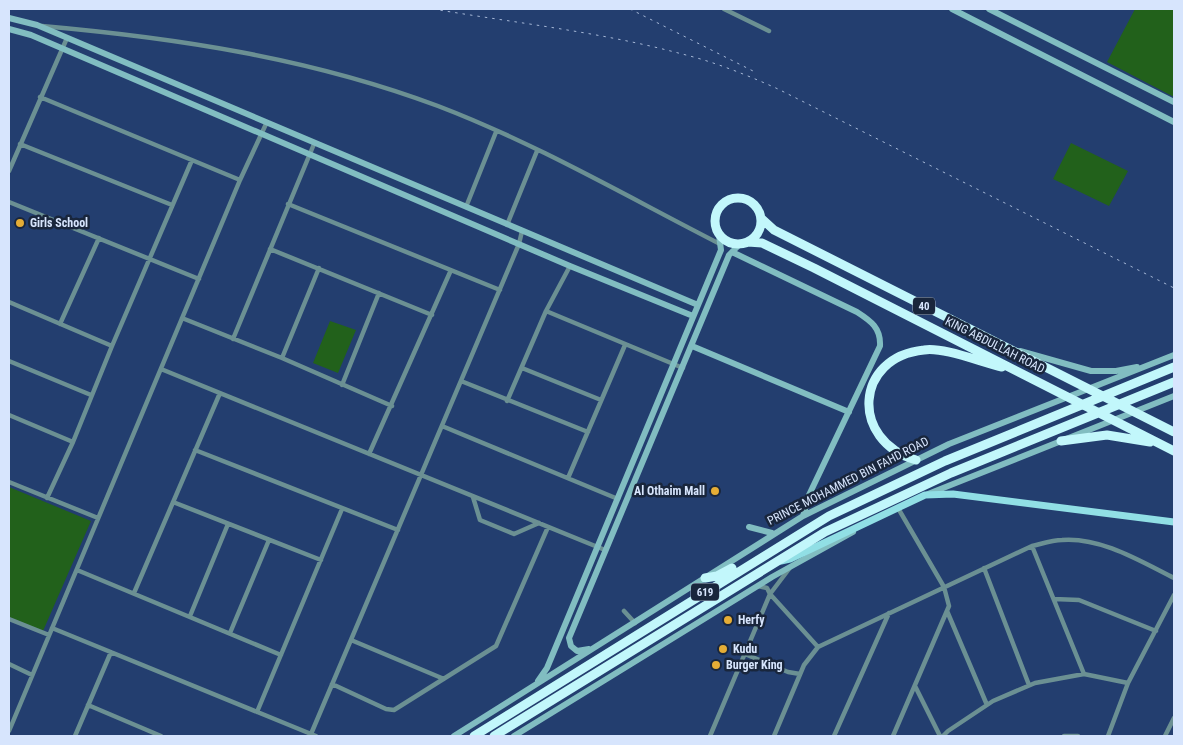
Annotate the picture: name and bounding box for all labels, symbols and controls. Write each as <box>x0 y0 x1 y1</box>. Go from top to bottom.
place label: Girls School <box>30 216 88 230</box>
marker: Girls School <box>14 217 26 229</box>
road number: 40 <box>913 298 935 314</box>
street label: KING ABDULLAH ROAD <box>943 314 1047 376</box>
street label: PRINCE MOHAMMED BIN FAHD ROAD <box>765 434 931 528</box>
place label: Al Othaim Mall <box>634 484 705 498</box>
marker: Al Othaim Mall <box>709 485 721 497</box>
road number: 619 <box>691 584 719 600</box>
place label: Herfy <box>738 613 765 627</box>
marker: Herfy <box>722 614 734 626</box>
place label: Kudu <box>733 642 757 656</box>
marker: Kudu <box>717 643 729 655</box>
place label: Burger King <box>726 658 783 672</box>
marker: Burger King <box>710 659 722 671</box>

